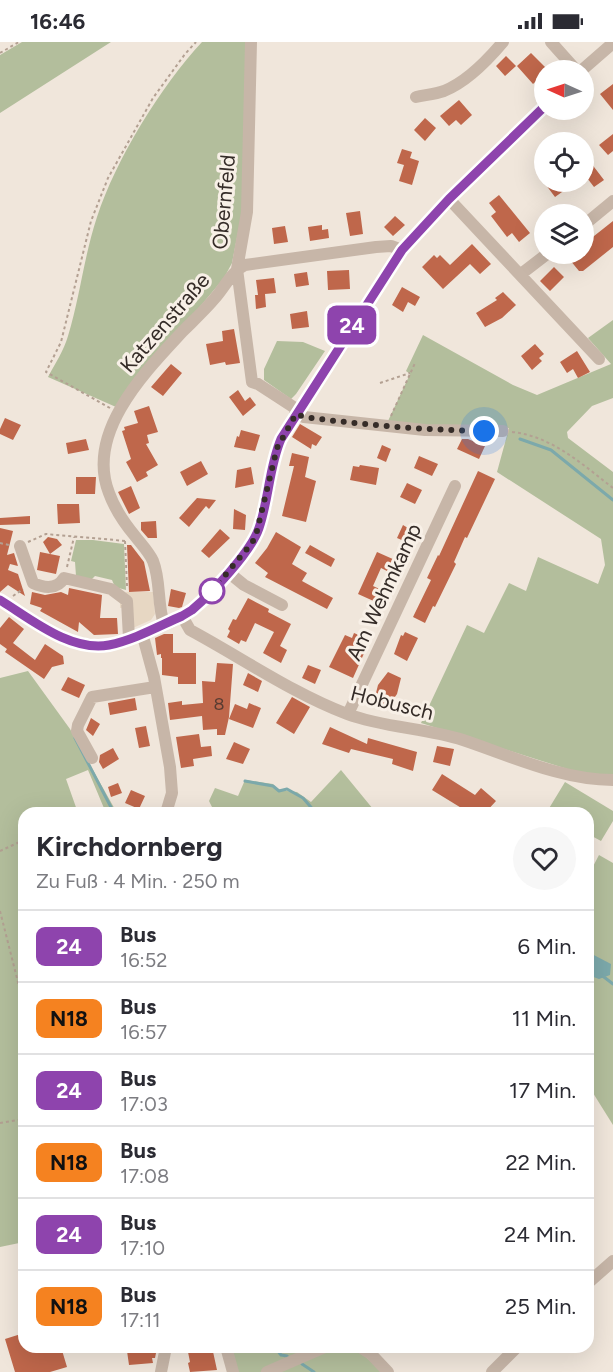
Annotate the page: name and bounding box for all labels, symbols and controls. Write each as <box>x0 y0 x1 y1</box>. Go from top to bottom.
text: 16:46 <box>30 8 85 35</box>
north arrow <box>534 60 594 120</box>
map controls <box>534 60 594 264</box>
button: locate <box>534 132 594 192</box>
street label: Obernfeld <box>207 154 240 250</box>
button: layers <box>534 204 594 264</box>
street label: Katzenstraße <box>115 268 215 378</box>
line badge: 24 <box>325 306 379 344</box>
text: 24 <box>339 313 365 338</box>
your location <box>469 416 499 446</box>
street label: Am Wehmkamp <box>341 519 426 664</box>
unlabelled marker <box>199 578 225 604</box>
street label: Hobusch <box>348 680 436 725</box>
house number: 8 <box>213 693 225 715</box>
button: heart <box>513 827 576 890</box>
text: Kirchdornberg <box>36 829 223 863</box>
text: Zu Fuß · 4 Min. · 250 m <box>36 869 240 893</box>
text: Bus <box>120 921 156 948</box>
text: 6 Min. <box>518 933 576 960</box>
text: 24 <box>56 934 82 959</box>
text: 16:52 <box>120 948 167 972</box>
text: Bus <box>120 993 156 1020</box>
text: 11 Min. <box>512 1005 576 1032</box>
text: N18 <box>50 1006 88 1031</box>
text: 16:57 <box>120 1020 167 1044</box>
text: Bus <box>120 1065 156 1092</box>
text: 17 Min. <box>509 1077 576 1104</box>
text: 24 <box>56 1078 82 1103</box>
text: 17:03 <box>120 1092 168 1116</box>
text: Bus <box>120 1137 156 1164</box>
text: 22 Min. <box>505 1149 576 1176</box>
text: N18 <box>50 1150 88 1175</box>
text: 17:08 <box>120 1164 169 1188</box>
text: Bus <box>120 1209 156 1236</box>
text: 24 Min. <box>504 1221 576 1248</box>
text: 24 <box>56 1222 82 1247</box>
text: 17:10 <box>120 1236 165 1260</box>
text: Bus <box>120 1281 156 1308</box>
text: 25 Min. <box>505 1293 576 1320</box>
text: N18 <box>50 1294 88 1319</box>
text: 17:11 <box>120 1308 161 1332</box>

